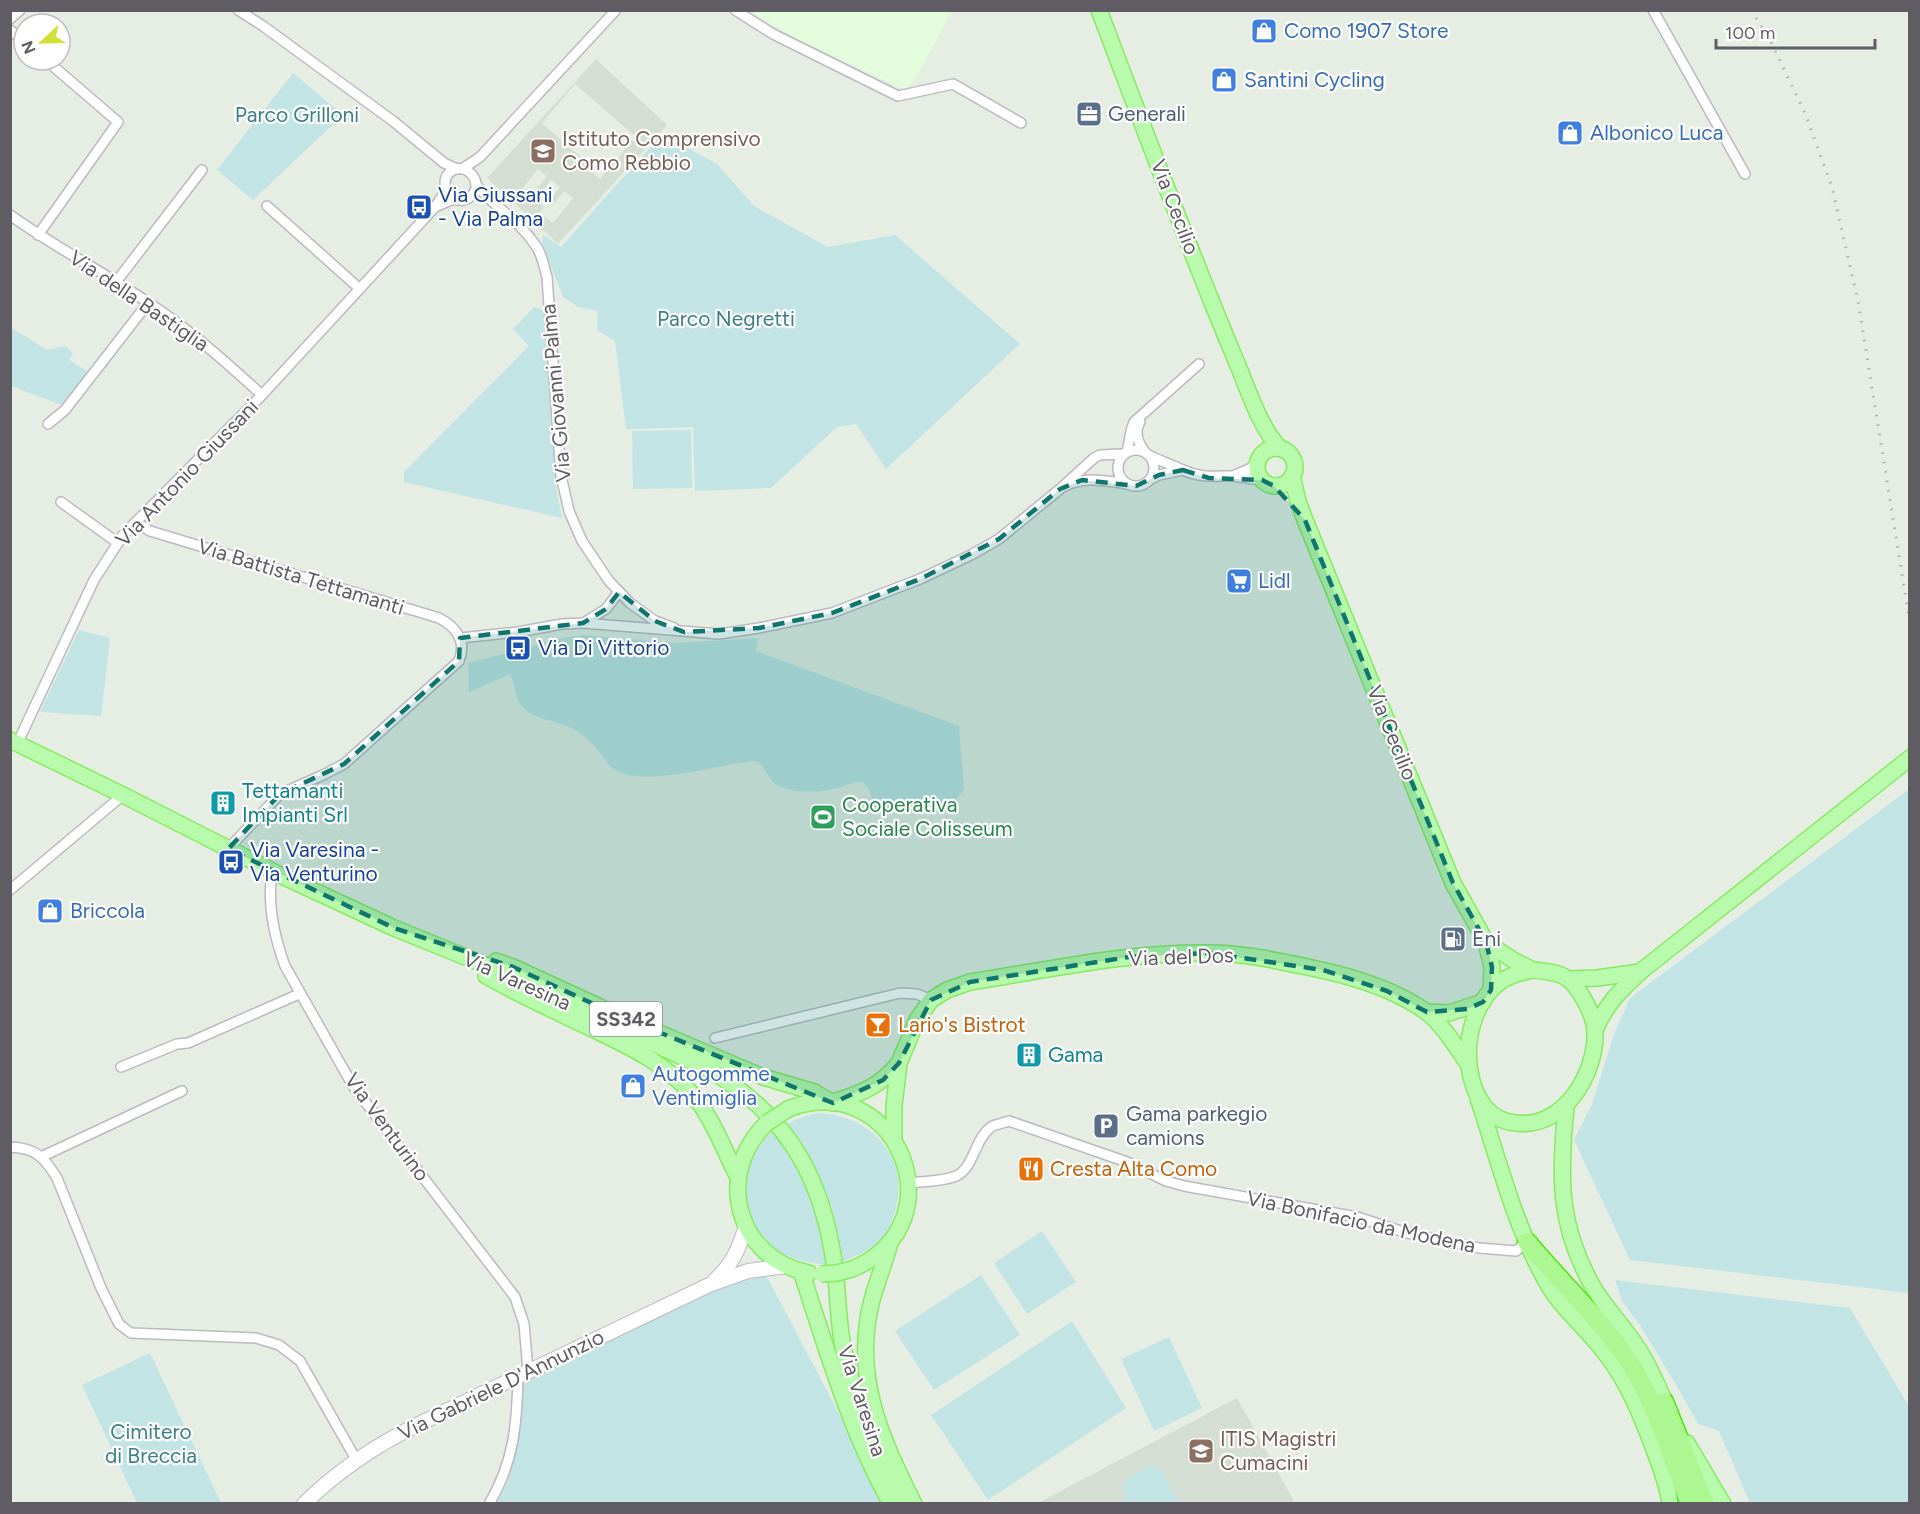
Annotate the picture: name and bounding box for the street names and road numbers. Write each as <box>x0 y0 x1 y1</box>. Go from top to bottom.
street label: Via Cecilio <box>1146 156 1205 258</box>
street label: Via della Bastiglia <box>65 245 214 356</box>
street label: Via Giovanni Palma <box>535 303 576 483</box>
street label: Via Antonio Giussani <box>110 394 263 551</box>
street label: Via Battista Tettamanti <box>195 533 407 620</box>
street label: Via Cecilio <box>1362 682 1423 784</box>
street label: Via del Dos <box>1128 942 1234 971</box>
street label: Via Varesina <box>459 946 575 1015</box>
road number: SS342 <box>590 1002 662 1036</box>
street label: Via Venturino <box>340 1068 435 1186</box>
street label: Via Bonifacio da Modena <box>1244 1185 1478 1258</box>
street label: Via Gabriele D'Annunzio <box>394 1324 608 1445</box>
street label: Via Varesina <box>833 1342 892 1460</box>

